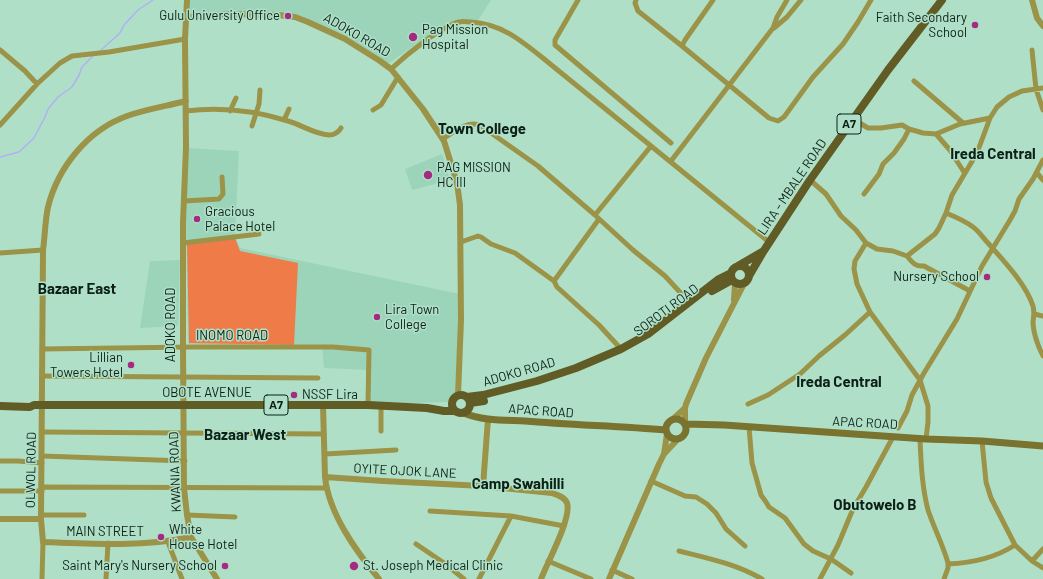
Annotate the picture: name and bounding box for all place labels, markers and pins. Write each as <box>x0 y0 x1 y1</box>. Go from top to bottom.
place label: Gulu University Office <box>159 8 280 24</box>
place label: Faith Secondary School <box>876 10 967 41</box>
marker: Gulu University Office <box>283 11 293 21</box>
marker: Faith Secondary School <box>970 20 980 30</box>
place label: Pag Mission Hospital <box>422 22 488 53</box>
marker: Pag Mission Hospital <box>407 31 419 43</box>
place label: PAG MISSION HC III <box>437 160 511 191</box>
marker: PAG MISSION HC III <box>422 169 434 181</box>
place label: Gracious Palace Hotel <box>205 204 275 235</box>
marker: Gracious Palace Hotel <box>192 214 202 224</box>
place label: Nursery School <box>893 269 979 285</box>
marker: Nursery School <box>982 272 992 282</box>
place label: Lira Town College <box>385 302 439 333</box>
marker: Lira Town College <box>372 312 382 322</box>
place label: Lillian Towers Hotel <box>50 350 123 381</box>
marker: Lillian Towers Hotel <box>126 360 136 370</box>
place label: NSSF Lira <box>302 387 358 403</box>
marker: NSSF Lira <box>289 390 299 400</box>
place label: White House Hotel <box>169 522 237 553</box>
marker: White House Hotel <box>156 532 166 542</box>
place label: Saint Mary's Nursery School <box>62 558 217 574</box>
place label: St. Joseph Medical Clinic <box>363 558 503 574</box>
marker: St. Joseph Medical Clinic <box>348 560 360 572</box>
marker: Saint Mary's Nursery School <box>220 561 230 571</box>

